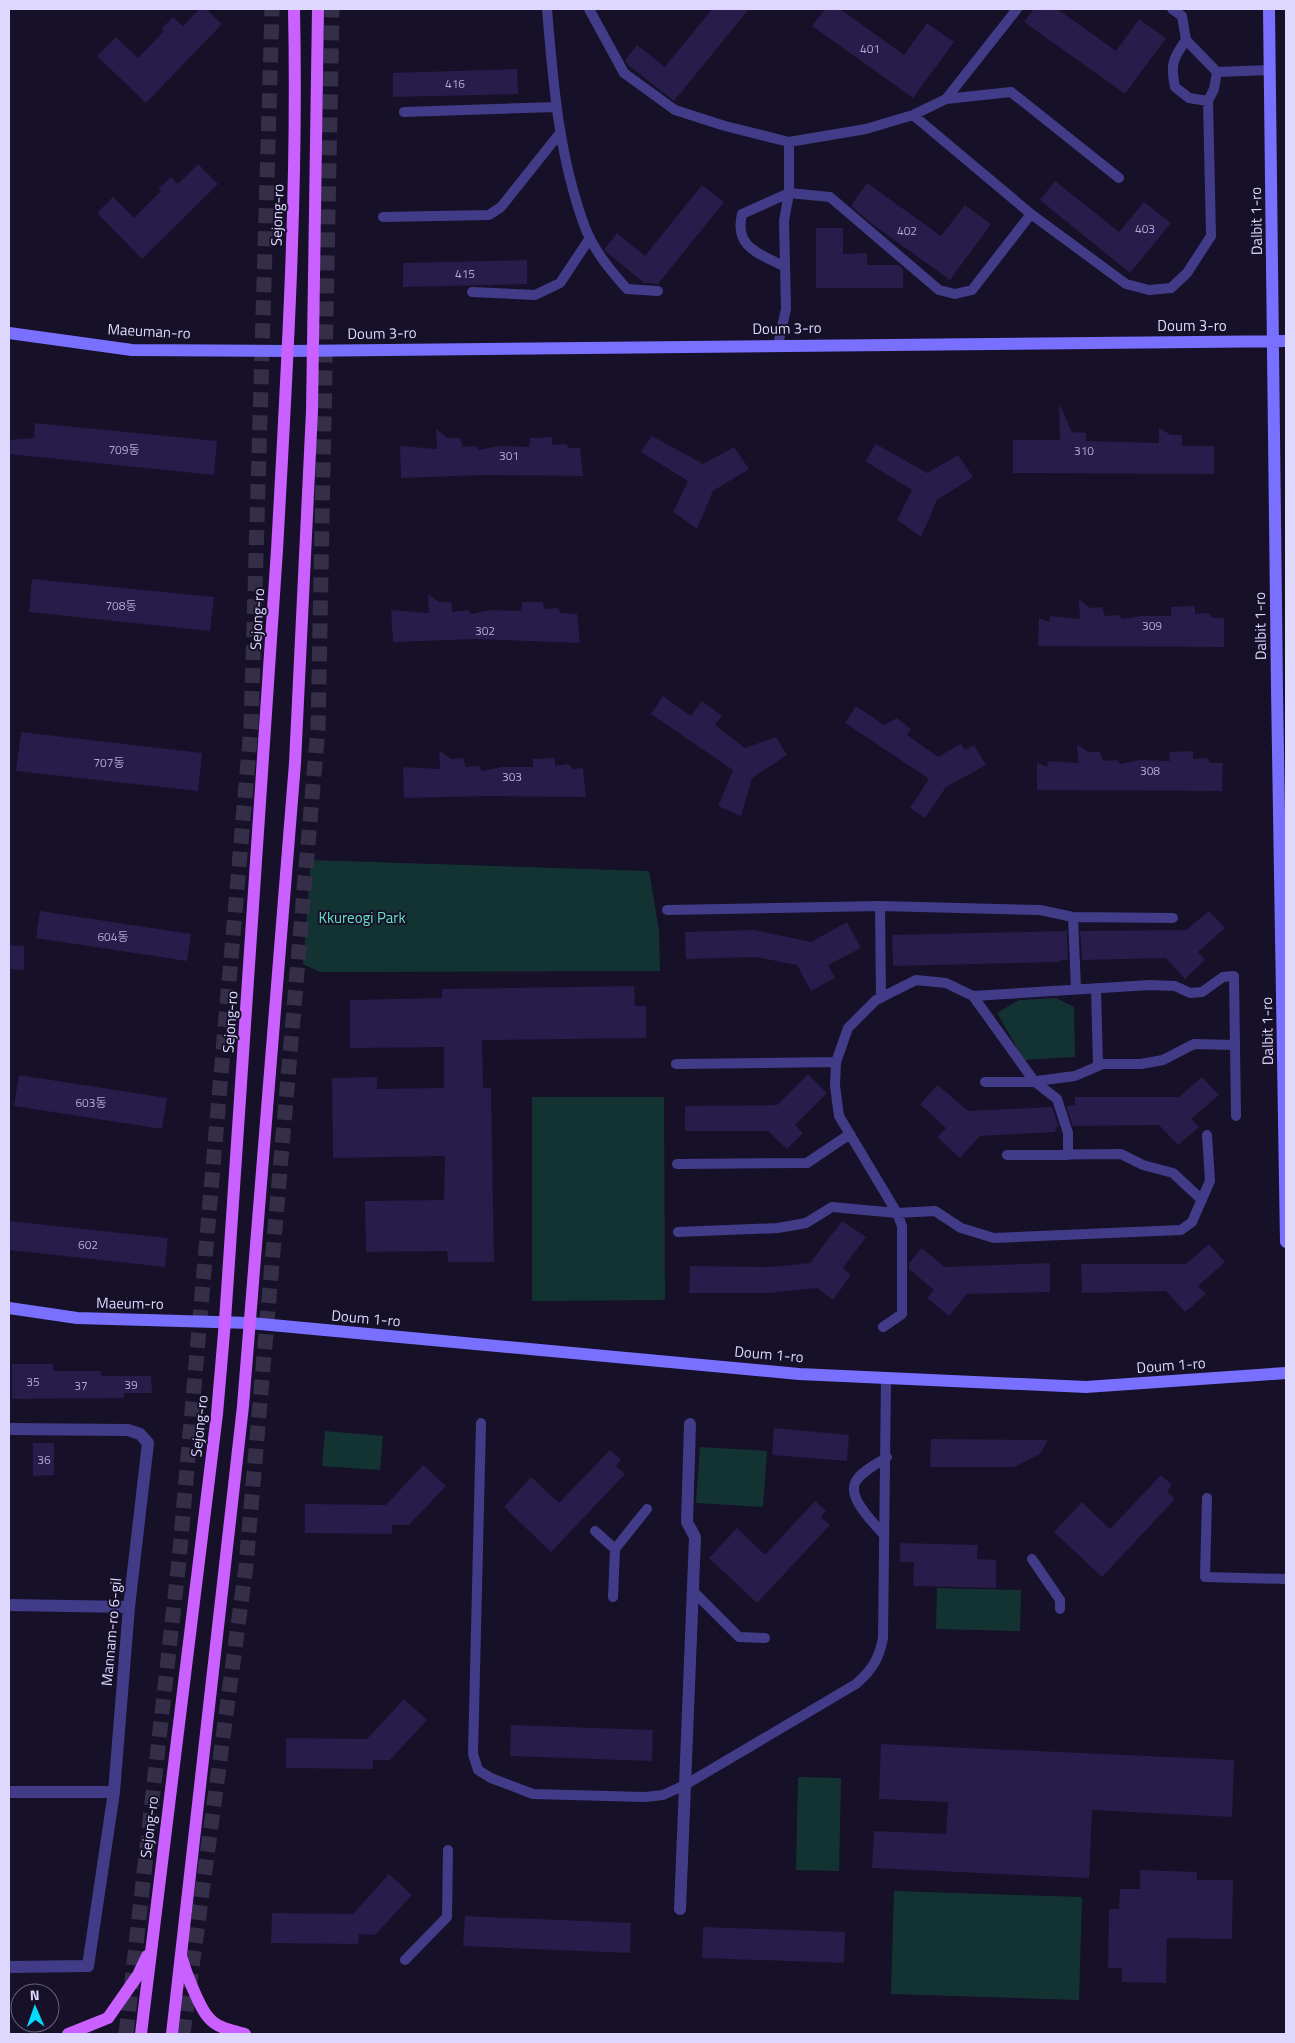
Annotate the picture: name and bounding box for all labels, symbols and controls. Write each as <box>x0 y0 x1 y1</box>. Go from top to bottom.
house number: 401 <box>860 39 880 58</box>
house number: 416 <box>445 74 465 93</box>
street label: Sejong-ro <box>264 184 290 246</box>
street label: Dalbit 1-ro <box>1244 187 1268 255</box>
house number: 403 <box>1135 219 1155 238</box>
house number: 402 <box>897 221 917 240</box>
house number: 415 <box>455 264 475 283</box>
street label: Doum 3-ro <box>1157 314 1227 337</box>
street label: Doum 3-ro <box>752 316 822 340</box>
street label: Maeuman-ro <box>107 317 191 345</box>
street label: Doum 3-ro <box>347 321 417 345</box>
house number: 709동 <box>108 440 140 459</box>
house number: 310 <box>1074 441 1094 460</box>
house number: 301 <box>499 446 519 465</box>
street label: Sejong-ro <box>244 587 270 651</box>
street label: Dalbit 1-ro <box>1248 592 1272 660</box>
house number: 708동 <box>105 596 137 615</box>
house number: 309 <box>1142 616 1162 635</box>
house number: 302 <box>475 621 495 640</box>
house number: 707동 <box>93 753 125 772</box>
house number: 308 <box>1140 761 1160 780</box>
house number: 303 <box>502 767 522 786</box>
park label: Kkureogi Park <box>318 906 406 929</box>
house number: 604동 <box>97 927 129 946</box>
street label: Sejong-ro <box>216 990 244 1054</box>
street label: Dalbit 1-ro <box>1255 997 1279 1065</box>
house number: 603동 <box>75 1093 107 1112</box>
house number: 602 <box>78 1235 98 1254</box>
street label: Maeum-ro <box>96 1291 164 1315</box>
street label: Doum 1-ro <box>330 1304 402 1332</box>
street label: Doum 1-ro <box>733 1340 805 1368</box>
street label: Doum 1-ro <box>1136 1351 1206 1379</box>
house number: 35 <box>26 1372 40 1391</box>
house number: 39 <box>124 1375 138 1394</box>
house number: 37 <box>74 1376 88 1395</box>
street label: Sejong-ro <box>184 1394 214 1458</box>
house number: 36 <box>37 1450 51 1469</box>
street label: Mannam-ro 6-gil <box>95 1577 127 1687</box>
street label: Sejong-ro <box>134 1795 164 1859</box>
north arrow <box>10 1983 60 2033</box>
text: N <box>29 1984 40 2005</box>

